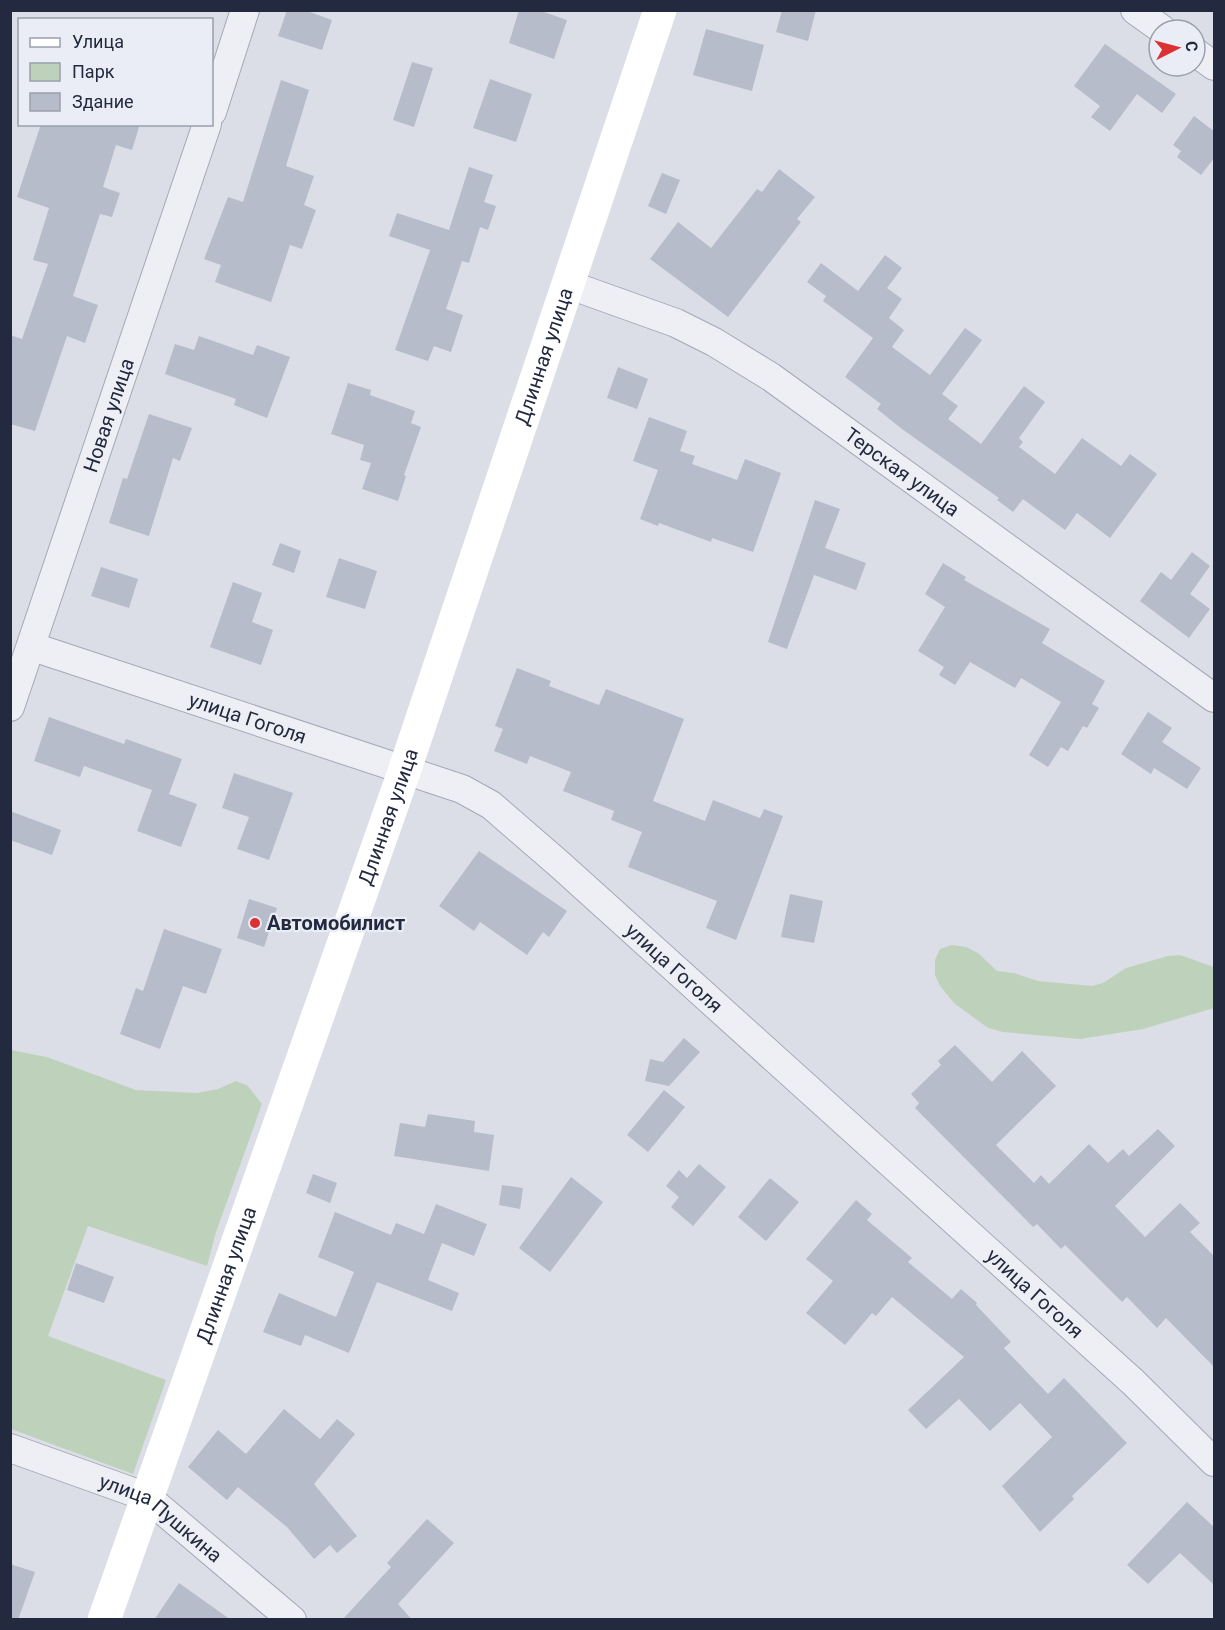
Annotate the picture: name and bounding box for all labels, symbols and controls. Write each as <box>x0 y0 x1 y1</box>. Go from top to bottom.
legend <box>18 18 213 126</box>
north arrow <box>1147 18 1207 78</box>
text: Улица <box>72 31 124 52</box>
text: С <box>1181 40 1201 53</box>
text: Парк <box>72 61 115 82</box>
text: Здание <box>72 91 134 112</box>
street label: Длинная улица <box>509 285 578 428</box>
street label: Новая улица <box>78 355 139 475</box>
street label: Терская улица <box>840 422 964 522</box>
street label: улица Гоголя <box>186 687 310 749</box>
street label: Длинная улица <box>353 745 423 888</box>
place label: Автомобилист <box>267 911 405 935</box>
marker: Автомобилист <box>248 916 262 930</box>
street label: улица Гоголя <box>621 918 728 1018</box>
street label: Длинная улица <box>191 1203 261 1346</box>
street label: улица Гоголя <box>981 1243 1088 1343</box>
street label: улица Пушкина <box>96 1469 227 1567</box>

